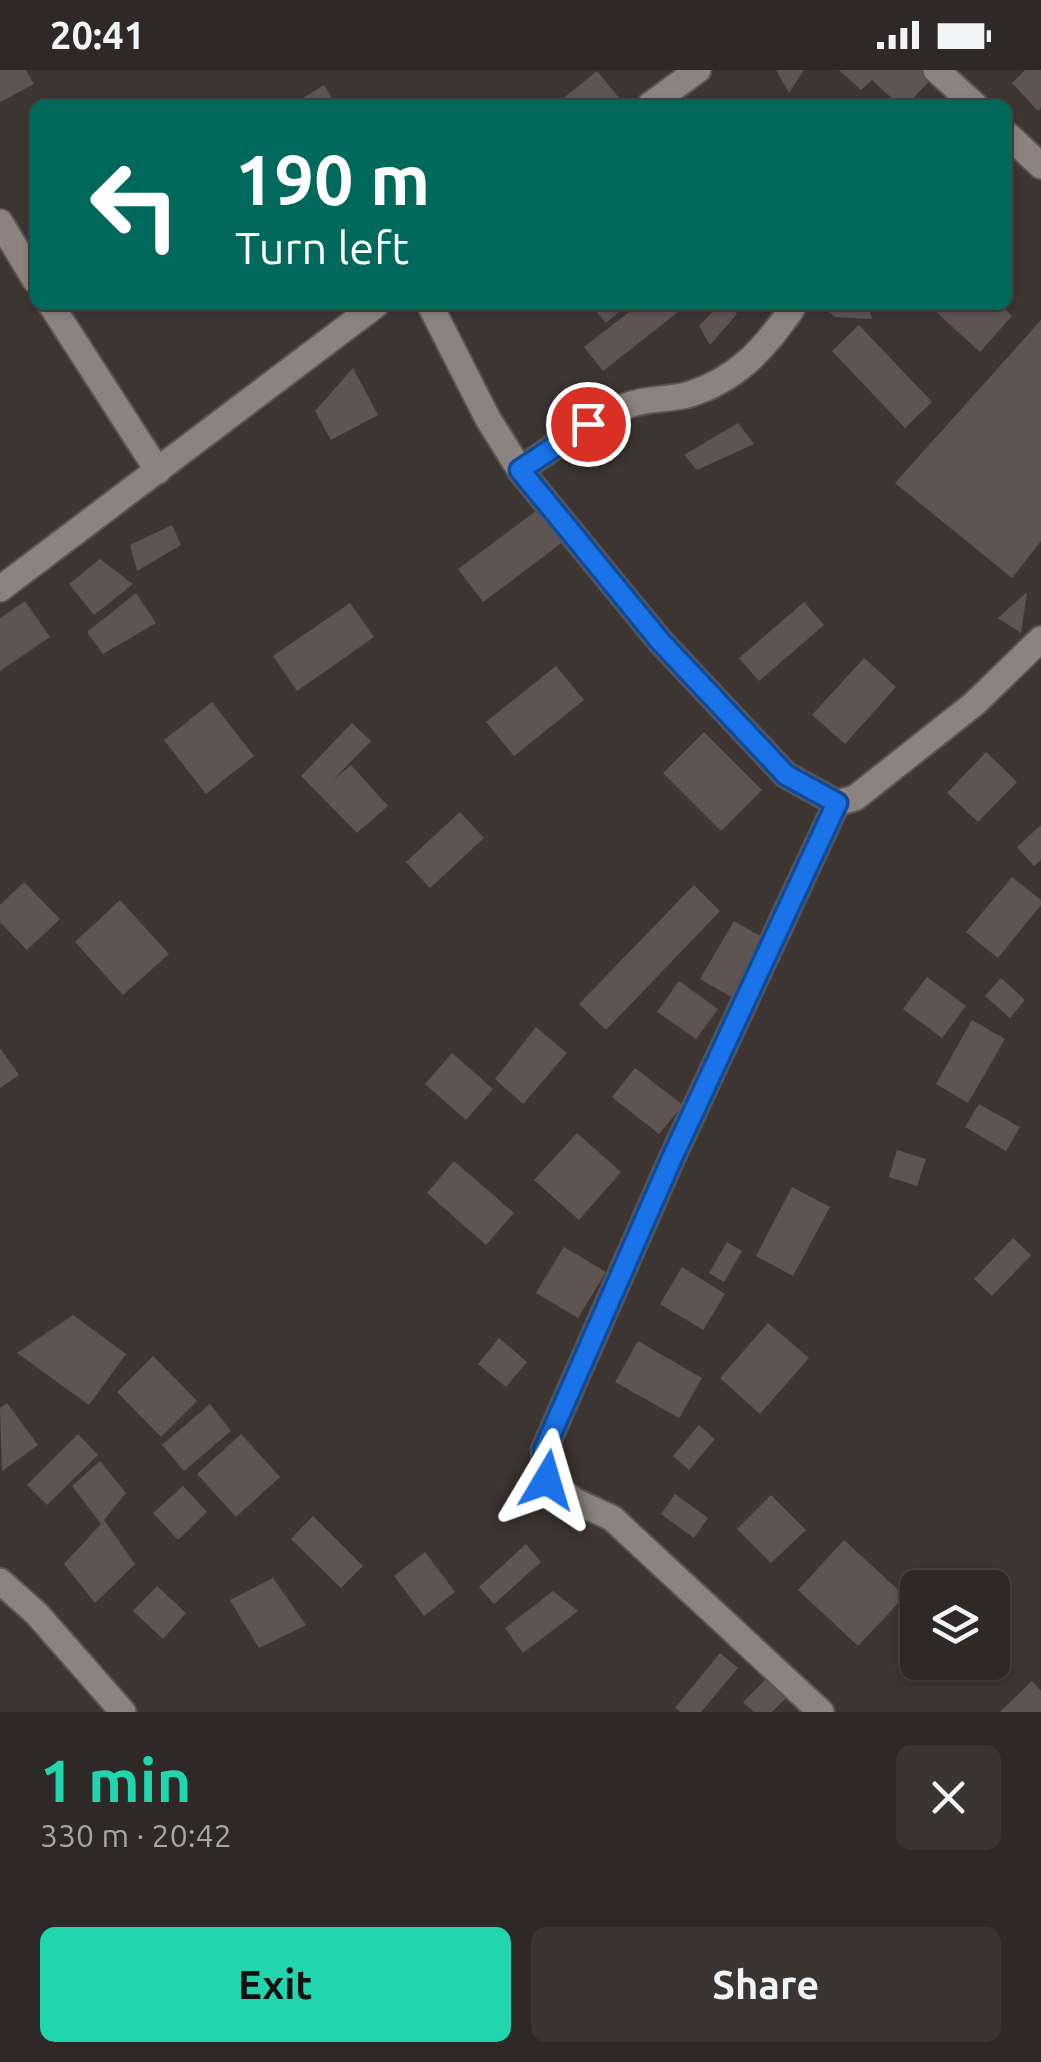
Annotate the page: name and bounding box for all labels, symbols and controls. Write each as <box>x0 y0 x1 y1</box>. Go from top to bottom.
text: 20:41 <box>50 14 145 56</box>
icon: left <box>70 140 200 270</box>
text: 190 m <box>235 140 430 218</box>
text: Turn left <box>235 222 409 273</box>
pin <box>546 382 631 467</box>
icon: arrive <box>561 397 616 452</box>
position arrow <box>495 1428 599 1532</box>
map controls <box>900 1570 1010 1680</box>
button: layers <box>900 1570 1010 1680</box>
button: close <box>896 1745 1001 1850</box>
text: 1 min <box>40 1746 192 1813</box>
text: 330 m · 20:42 <box>40 1817 232 1853</box>
button: Exit <box>40 1927 511 2042</box>
button: Share <box>531 1927 1001 2042</box>

